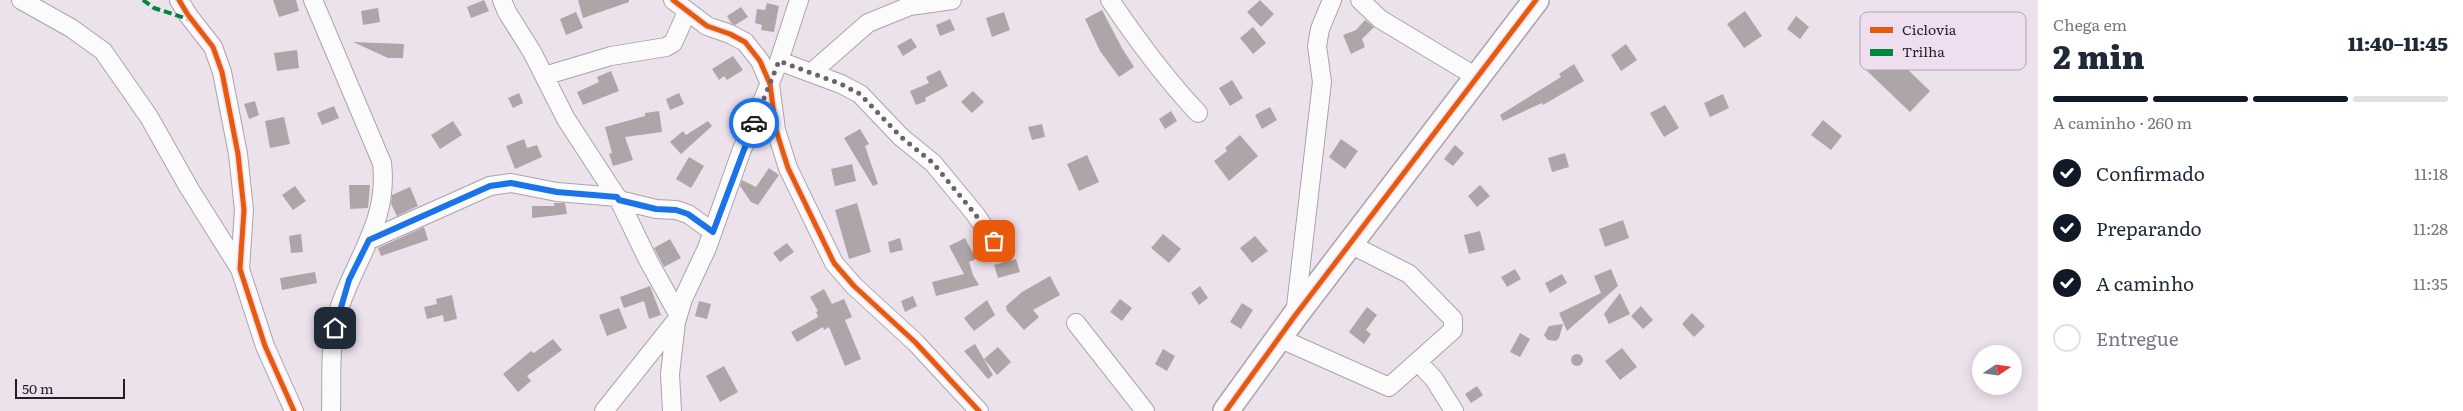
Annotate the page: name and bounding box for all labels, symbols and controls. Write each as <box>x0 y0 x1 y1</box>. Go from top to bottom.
legend <box>1860 12 2026 70</box>
text: Chega em <box>2053 12 2127 36</box>
text: Ciclovia <box>1902 19 1957 39</box>
text: 11:40–11:45 <box>2348 29 2448 57</box>
text: 2 min <box>2053 31 2145 79</box>
text: Trilha <box>1902 41 1945 61</box>
courier <box>729 98 779 148</box>
icon: car <box>740 109 768 137</box>
text: A caminho · 260 m <box>2053 110 2192 134</box>
icon: check <box>2053 159 2081 187</box>
text: Confirmado <box>2096 159 2205 187</box>
text: 11:18 <box>2414 161 2448 185</box>
icon: check <box>2053 214 2081 242</box>
text: Preparando <box>2096 214 2202 242</box>
text: 11:28 <box>2413 216 2448 240</box>
pin <box>973 220 1015 262</box>
icon: bag <box>980 227 1008 255</box>
icon: check <box>2053 269 2081 297</box>
text: A caminho <box>2096 269 2194 297</box>
text: 11:35 <box>2413 271 2448 295</box>
pin <box>314 307 356 349</box>
icon: home <box>321 314 349 342</box>
text: Entregue <box>2096 324 2179 352</box>
north arrow <box>1972 345 2022 395</box>
map controls <box>1972 345 2022 395</box>
scale bar <box>15 376 125 399</box>
text: 50 m <box>22 378 54 398</box>

